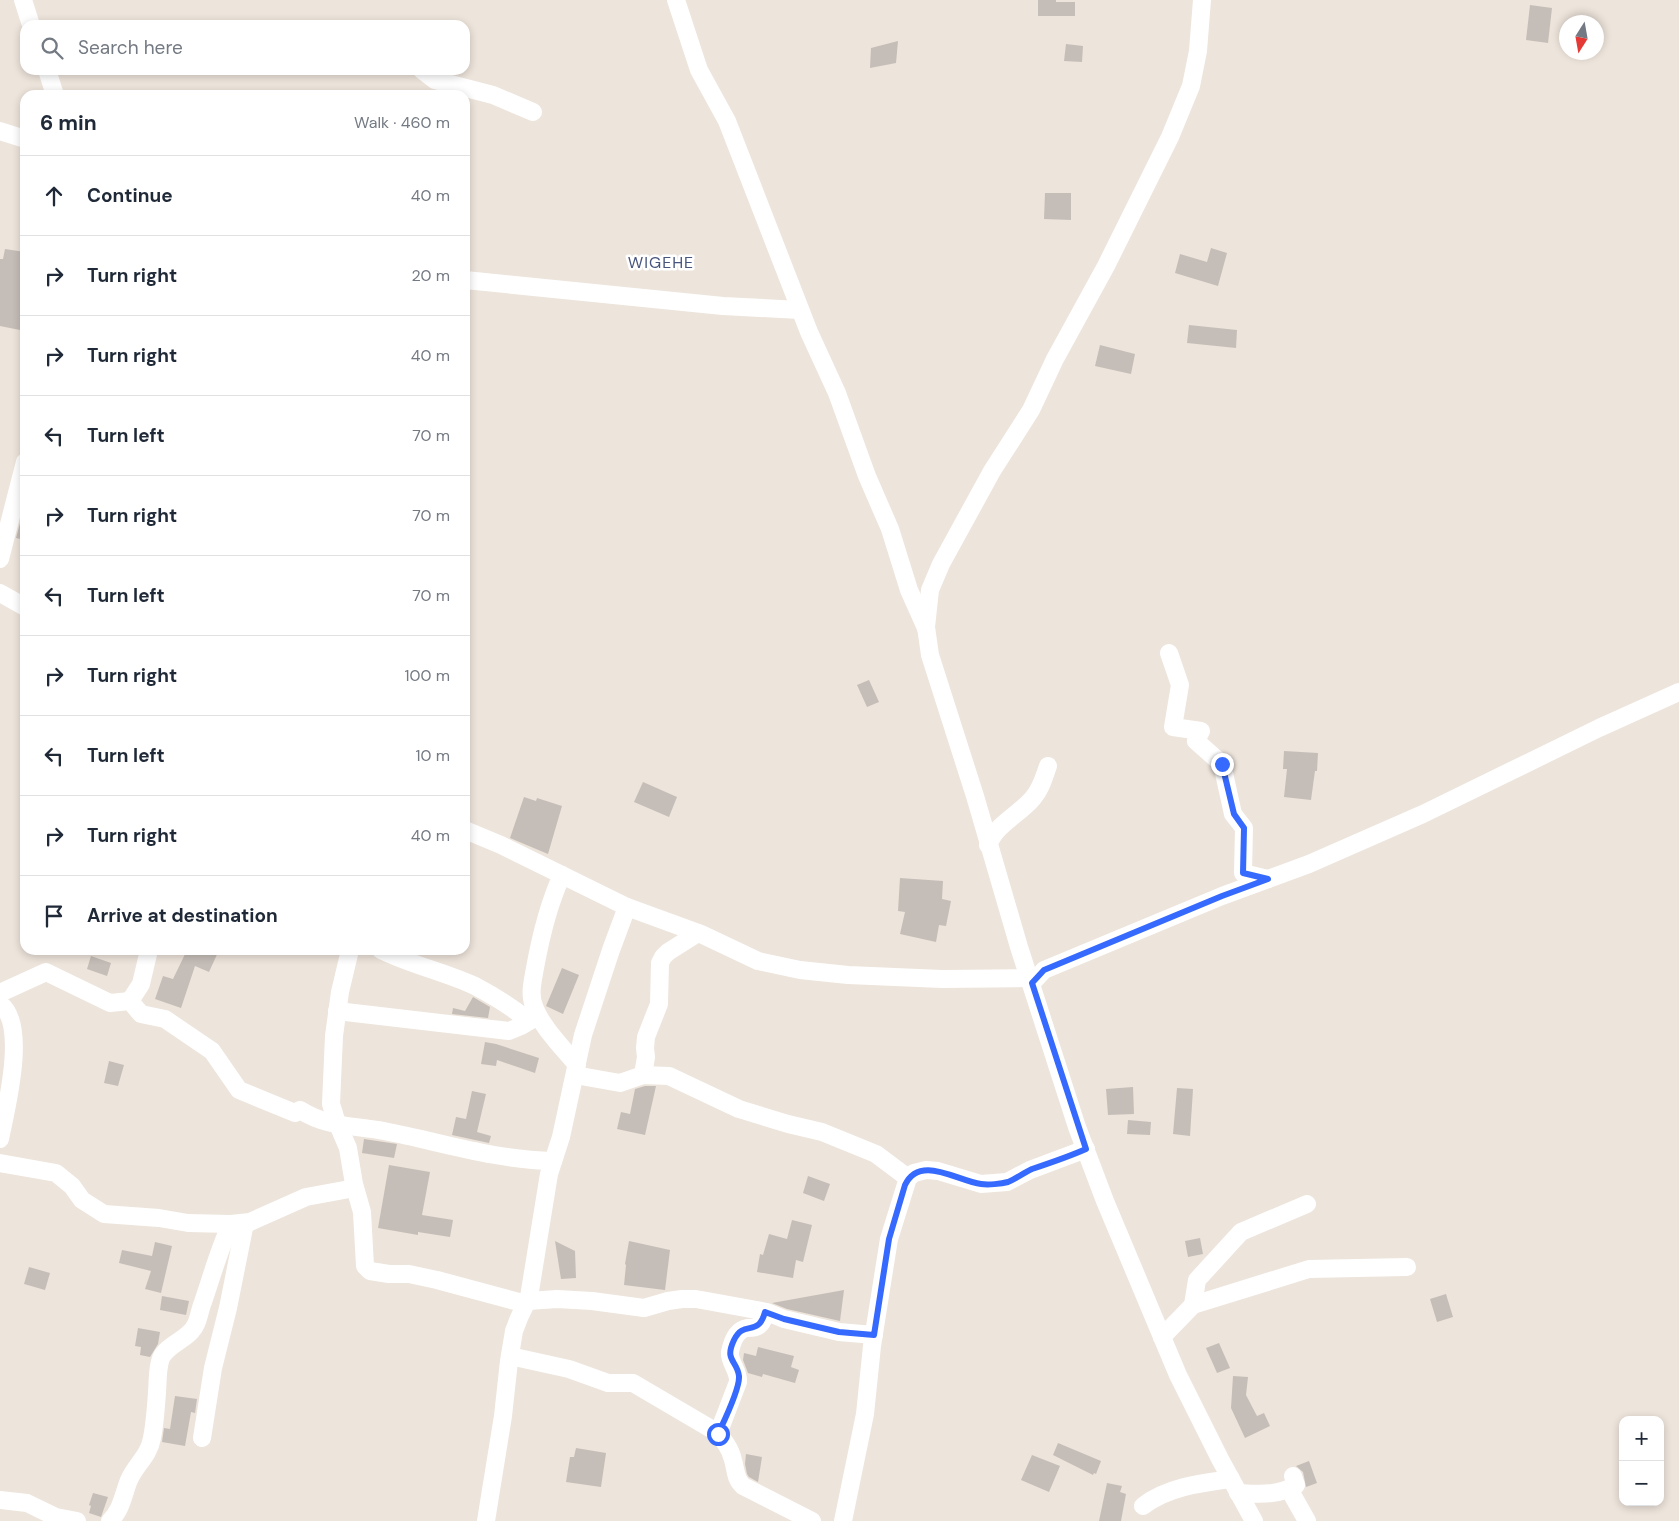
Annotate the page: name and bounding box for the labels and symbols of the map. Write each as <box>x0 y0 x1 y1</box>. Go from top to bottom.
north arrow <box>1559 15 1604 60</box>
district label: WIGEHE <box>628 252 694 273</box>
route end <box>1211 753 1234 776</box>
route start <box>707 1423 730 1446</box>

